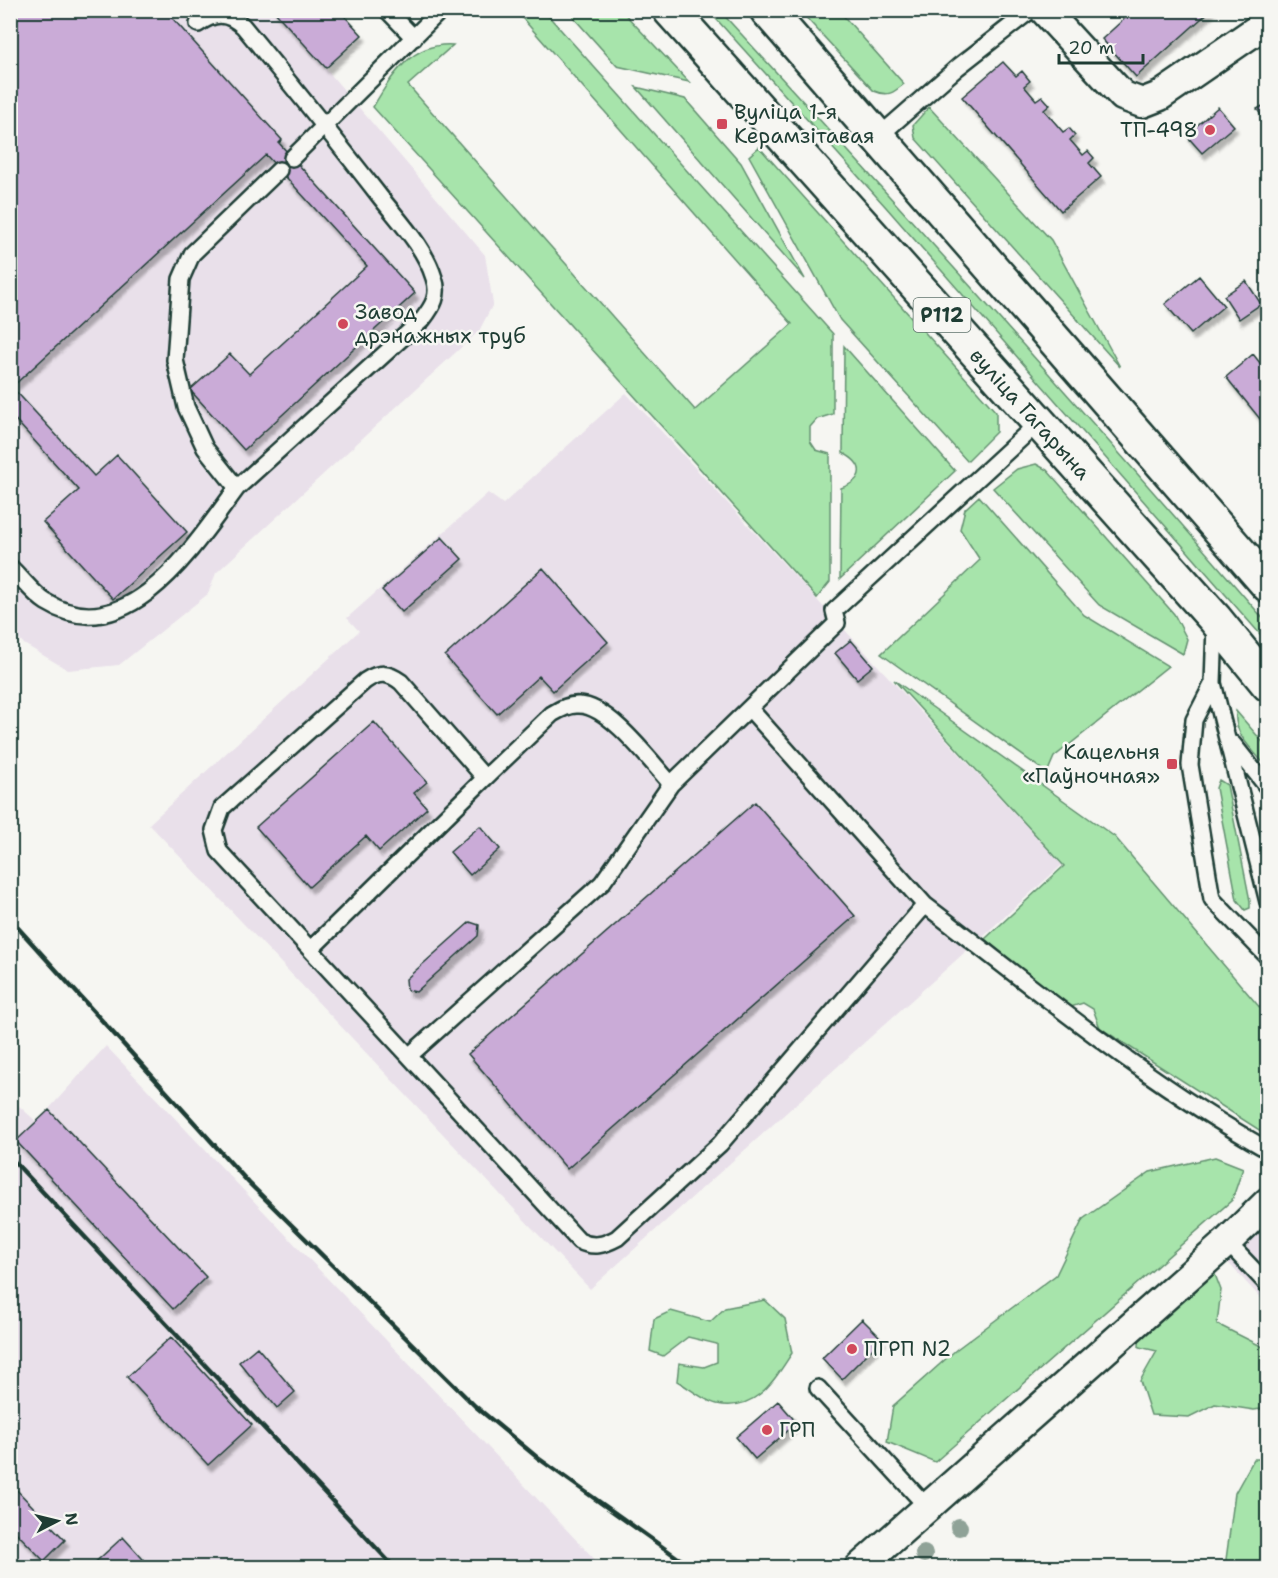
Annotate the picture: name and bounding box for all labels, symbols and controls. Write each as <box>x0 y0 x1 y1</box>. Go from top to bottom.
scale bar <box>1059 27 1143 65</box>
text: 20 m <box>1068 36 1114 60</box>
place label: Вуліца 1-я Керамзітавая <box>734 98 875 150</box>
place label: ТП-498 <box>1120 116 1198 144</box>
marker: Вуліца 1-я Керамзітавая <box>715 117 729 131</box>
marker: ТП-498 <box>1203 123 1217 137</box>
place label: Завод дрэнажных труб <box>355 298 526 350</box>
road number: Р112 <box>914 298 970 332</box>
marker: Завод дрэнажных труб <box>336 317 350 331</box>
street label: вуліца Гагарына <box>963 342 1097 486</box>
place label: Кацельня «Паўночная» <box>1022 738 1160 790</box>
marker: Кацельня «Паўночная» <box>1165 757 1179 771</box>
place label: ПГРП N2 <box>864 1335 951 1363</box>
marker: ПГРП N2 <box>845 1342 859 1356</box>
place label: ГРП <box>779 1416 815 1444</box>
marker: ГРП <box>760 1423 774 1437</box>
north arrow <box>27 1491 87 1551</box>
text: N <box>60 1512 83 1527</box>

